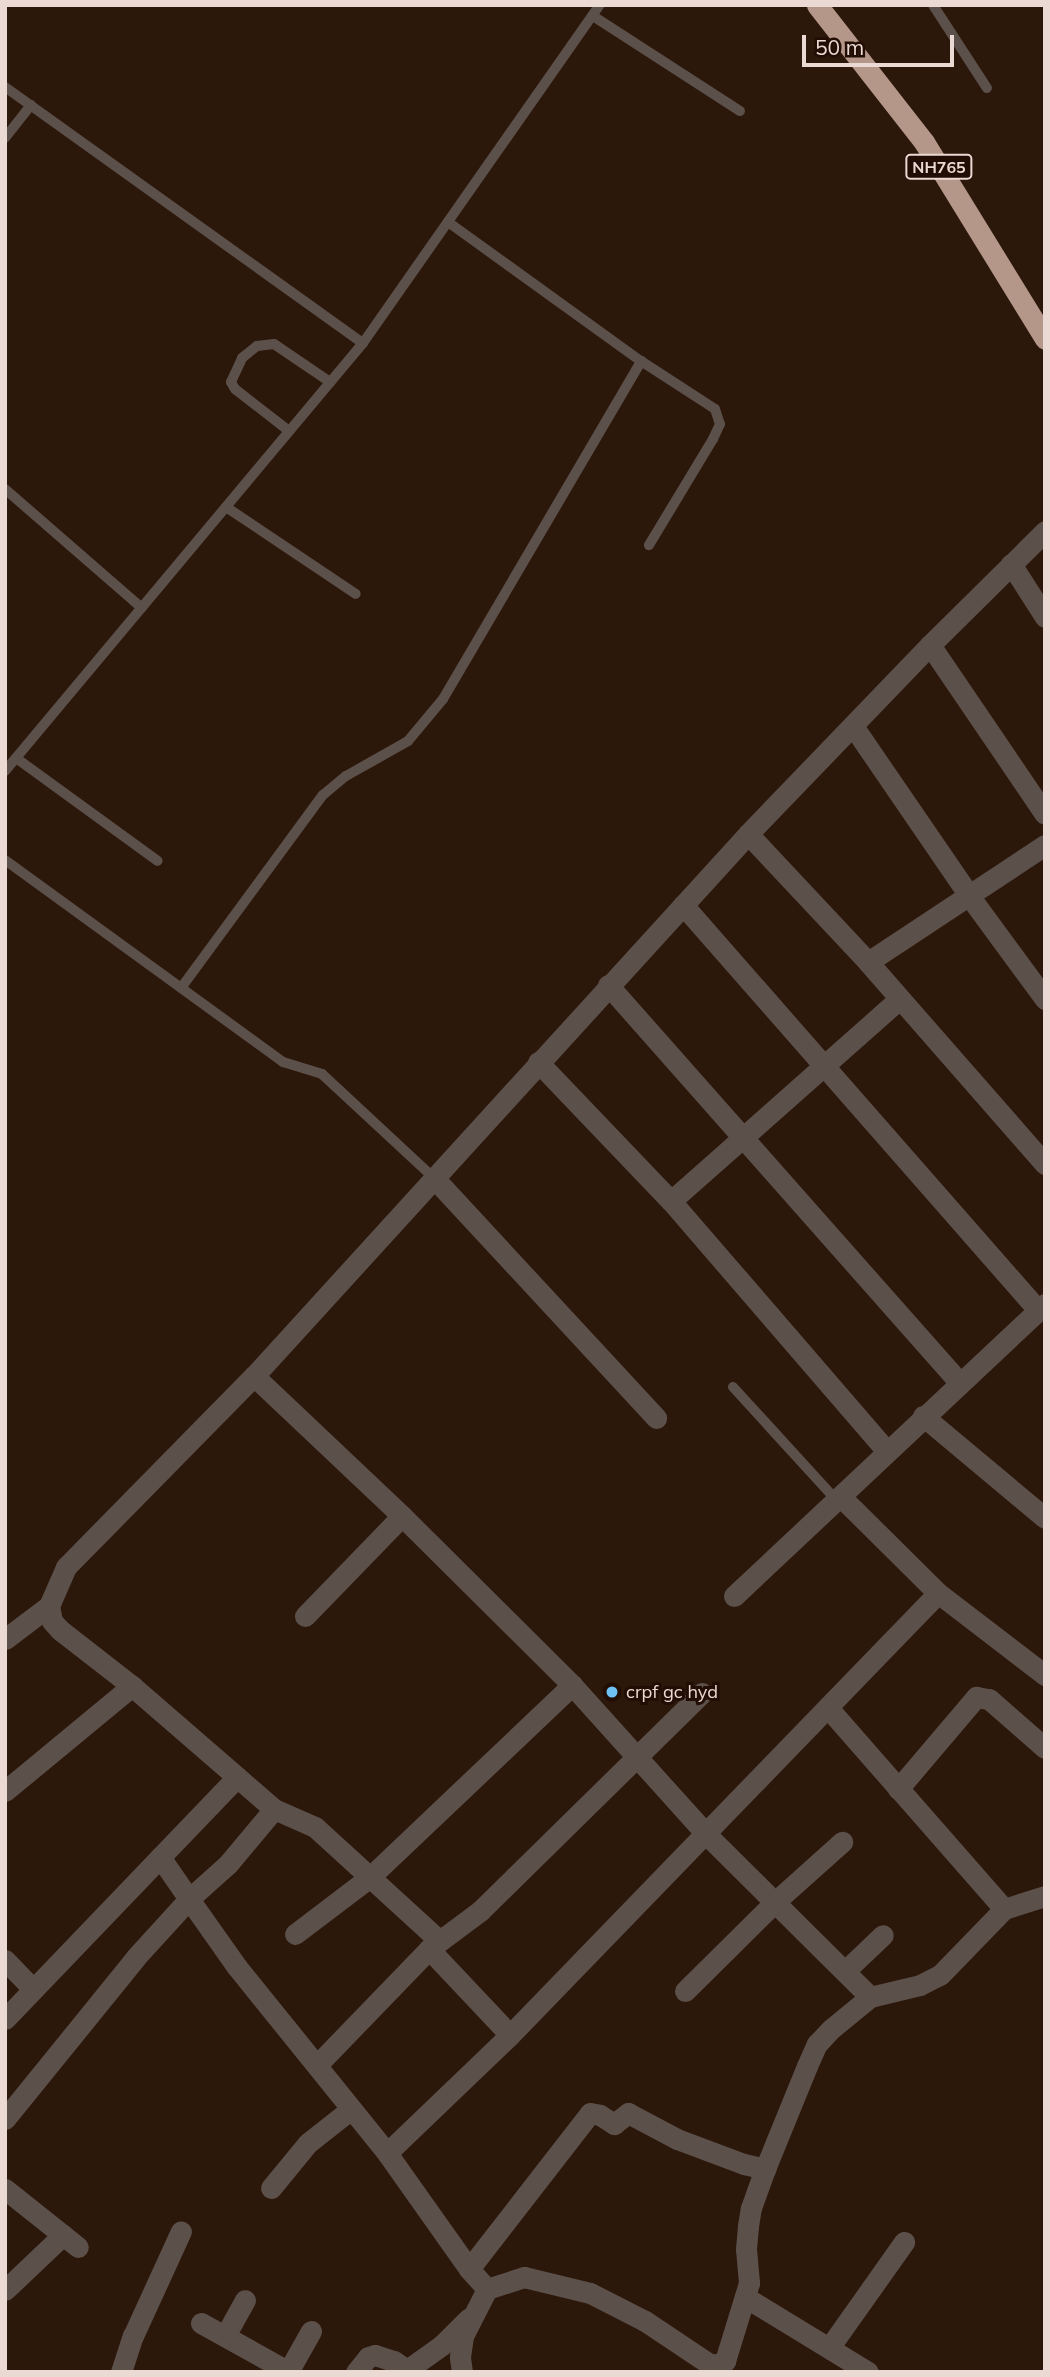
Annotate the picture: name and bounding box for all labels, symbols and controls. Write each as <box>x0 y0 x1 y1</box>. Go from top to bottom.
scale bar <box>805 21 957 65</box>
text: 50 m <box>815 34 864 60</box>
road number: NH765 <box>904 154 974 180</box>
place label: crpf gc hyd <box>626 1681 718 1703</box>
marker: crpf gc hyd <box>604 1684 620 1700</box>

